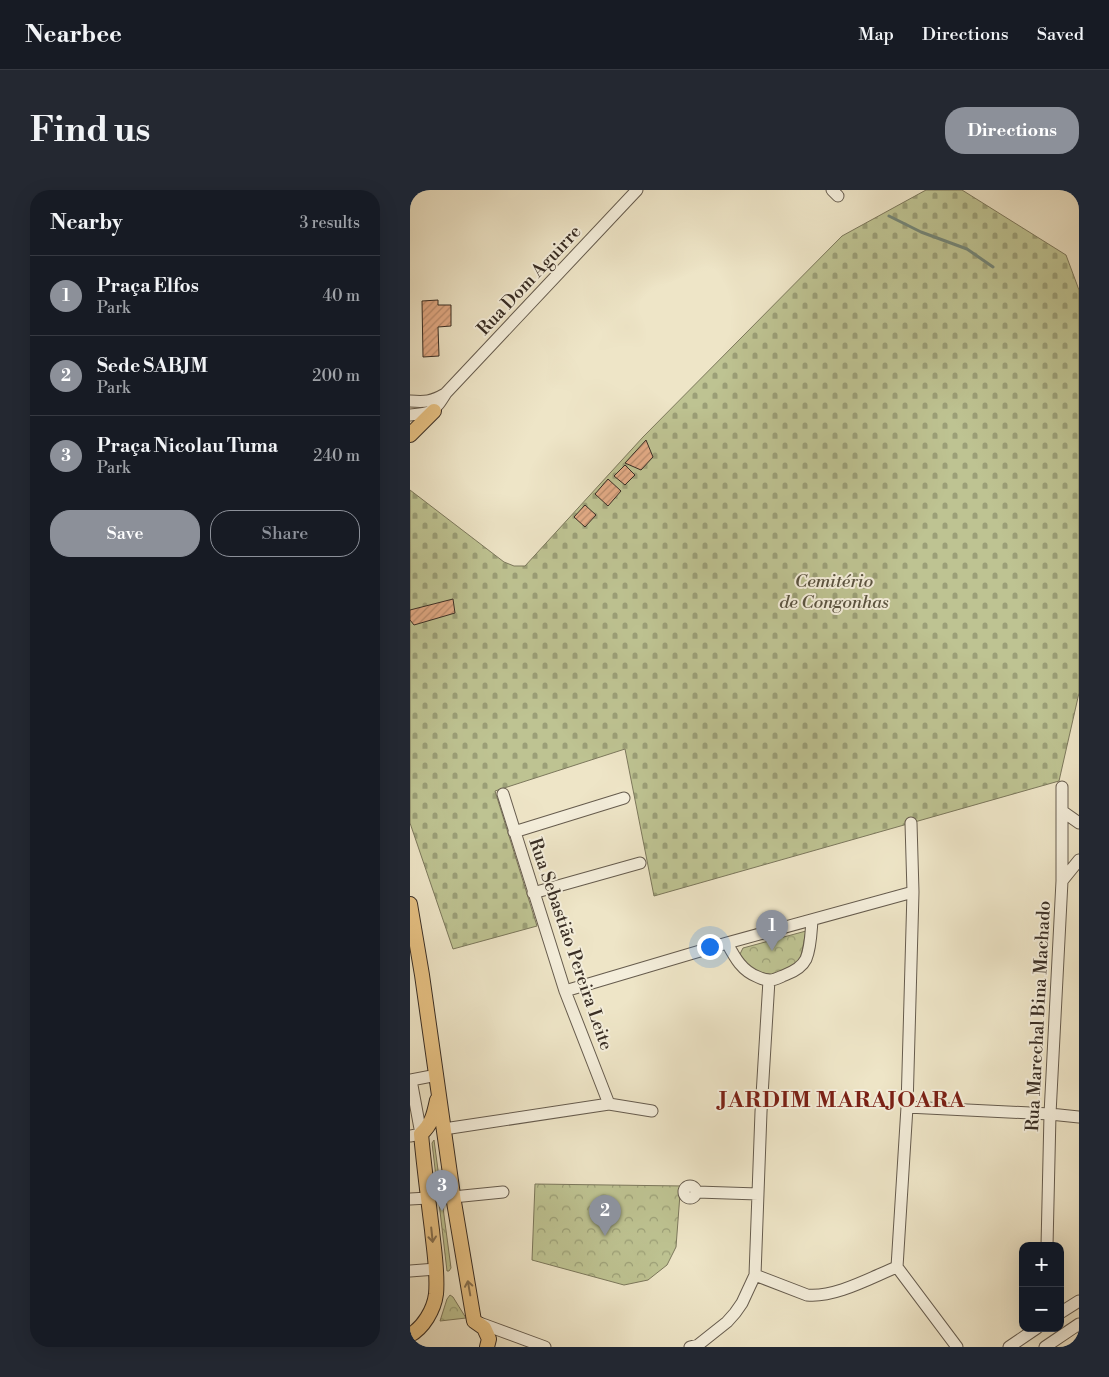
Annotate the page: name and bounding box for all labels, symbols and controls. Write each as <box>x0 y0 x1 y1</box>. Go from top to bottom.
text: Nearbee <box>25 20 122 50</box>
text: Map <box>858 23 894 46</box>
text: Directions <box>922 23 1009 46</box>
text: Saved <box>1037 23 1084 46</box>
button: Directions <box>945 107 1079 154</box>
text: Find us <box>30 109 150 152</box>
text: Nearby <box>50 210 123 236</box>
text: 3 results <box>299 213 360 233</box>
street label: Rua Dom Aguirre <box>472 220 586 340</box>
text: Praça Elfos <box>97 274 199 298</box>
text: 1 <box>62 286 70 306</box>
text: 40 m <box>323 286 360 306</box>
text: Park <box>97 298 130 318</box>
text: Sede SABJM <box>97 354 208 378</box>
text: 2 <box>61 366 71 386</box>
text: 200 m <box>312 366 360 386</box>
text: Park <box>97 378 130 398</box>
text: Praça Nicolau Tuma <box>97 434 278 458</box>
text: 3 <box>61 446 71 466</box>
text: 240 m <box>313 446 360 466</box>
text: Park <box>97 458 130 478</box>
button: Save <box>50 510 200 557</box>
button: Share <box>210 510 360 557</box>
park label: Cemitério de Congonhas <box>779 570 889 614</box>
street label: Rua Sebastião Pereira Leite <box>523 835 618 1053</box>
street label: Rua Marechal Bina Machado <box>1021 900 1056 1132</box>
pin: 1 <box>756 910 788 951</box>
your location <box>697 934 723 960</box>
district label: JARDIM MARAJOARA <box>716 1087 966 1114</box>
pin: 3 <box>426 1170 458 1211</box>
pin: 2 <box>589 1195 621 1236</box>
one-way arrow <box>427 1227 437 1243</box>
map controls <box>1019 1242 1064 1332</box>
button: + <box>1019 1242 1064 1287</box>
one-way arrow <box>463 1280 473 1296</box>
button: − <box>1019 1287 1064 1332</box>

